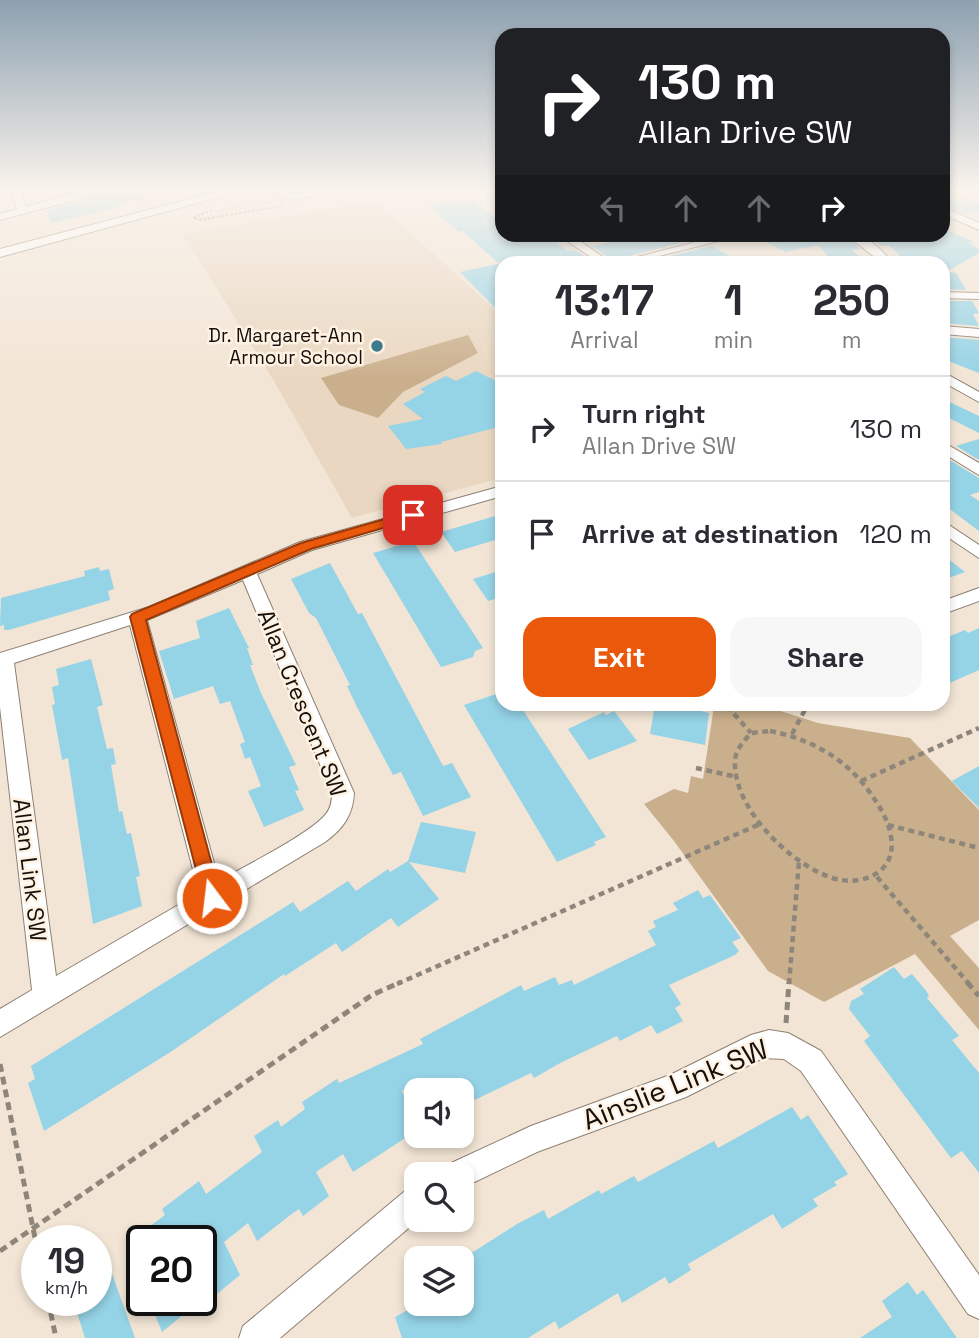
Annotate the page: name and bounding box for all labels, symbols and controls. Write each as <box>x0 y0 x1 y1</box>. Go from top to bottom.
text: 130 m <box>638 51 776 113</box>
icon: right <box>523 56 614 147</box>
text: Allan Drive SW <box>638 112 853 152</box>
icon: left <box>594 189 632 227</box>
icon: ahead <box>667 189 705 227</box>
icon: ahead <box>740 189 778 227</box>
icon: right <box>813 189 851 227</box>
text: 13:17 <box>555 274 654 327</box>
text: 1 <box>724 274 743 327</box>
text: 250 <box>813 274 890 327</box>
place label: Dr. Margaret-Ann Armour School <box>208 323 363 370</box>
text: Arrival <box>570 325 639 355</box>
text: min <box>714 325 753 355</box>
text: m <box>842 325 862 355</box>
marker: Dr. Margaret-Ann Armour School <box>369 338 385 354</box>
text: Turn right <box>582 397 706 431</box>
icon: right <box>523 410 561 448</box>
text: 130 m <box>850 412 922 446</box>
text: Allan Drive SW <box>582 431 736 461</box>
pin <box>383 485 443 545</box>
icon: arrive <box>394 496 432 534</box>
icon: arrive <box>523 515 561 553</box>
text: Arrive at destination <box>582 517 839 551</box>
text: 120 m <box>860 517 932 551</box>
street label: Allan Crescent SW <box>251 605 353 801</box>
button: Exit <box>523 617 716 697</box>
button: Share <box>730 617 922 697</box>
street label: Allan Link SW <box>6 797 54 943</box>
position arrow <box>175 861 249 935</box>
street label: Ainslie Link SW <box>577 1030 773 1138</box>
map controls <box>404 1078 474 1316</box>
button: sound <box>404 1078 474 1148</box>
button: search <box>404 1162 474 1232</box>
speed limit sign: 20 <box>126 1225 217 1316</box>
text: 19 <box>48 1239 85 1283</box>
button: layers <box>404 1246 474 1316</box>
text: km/h <box>45 1276 88 1299</box>

